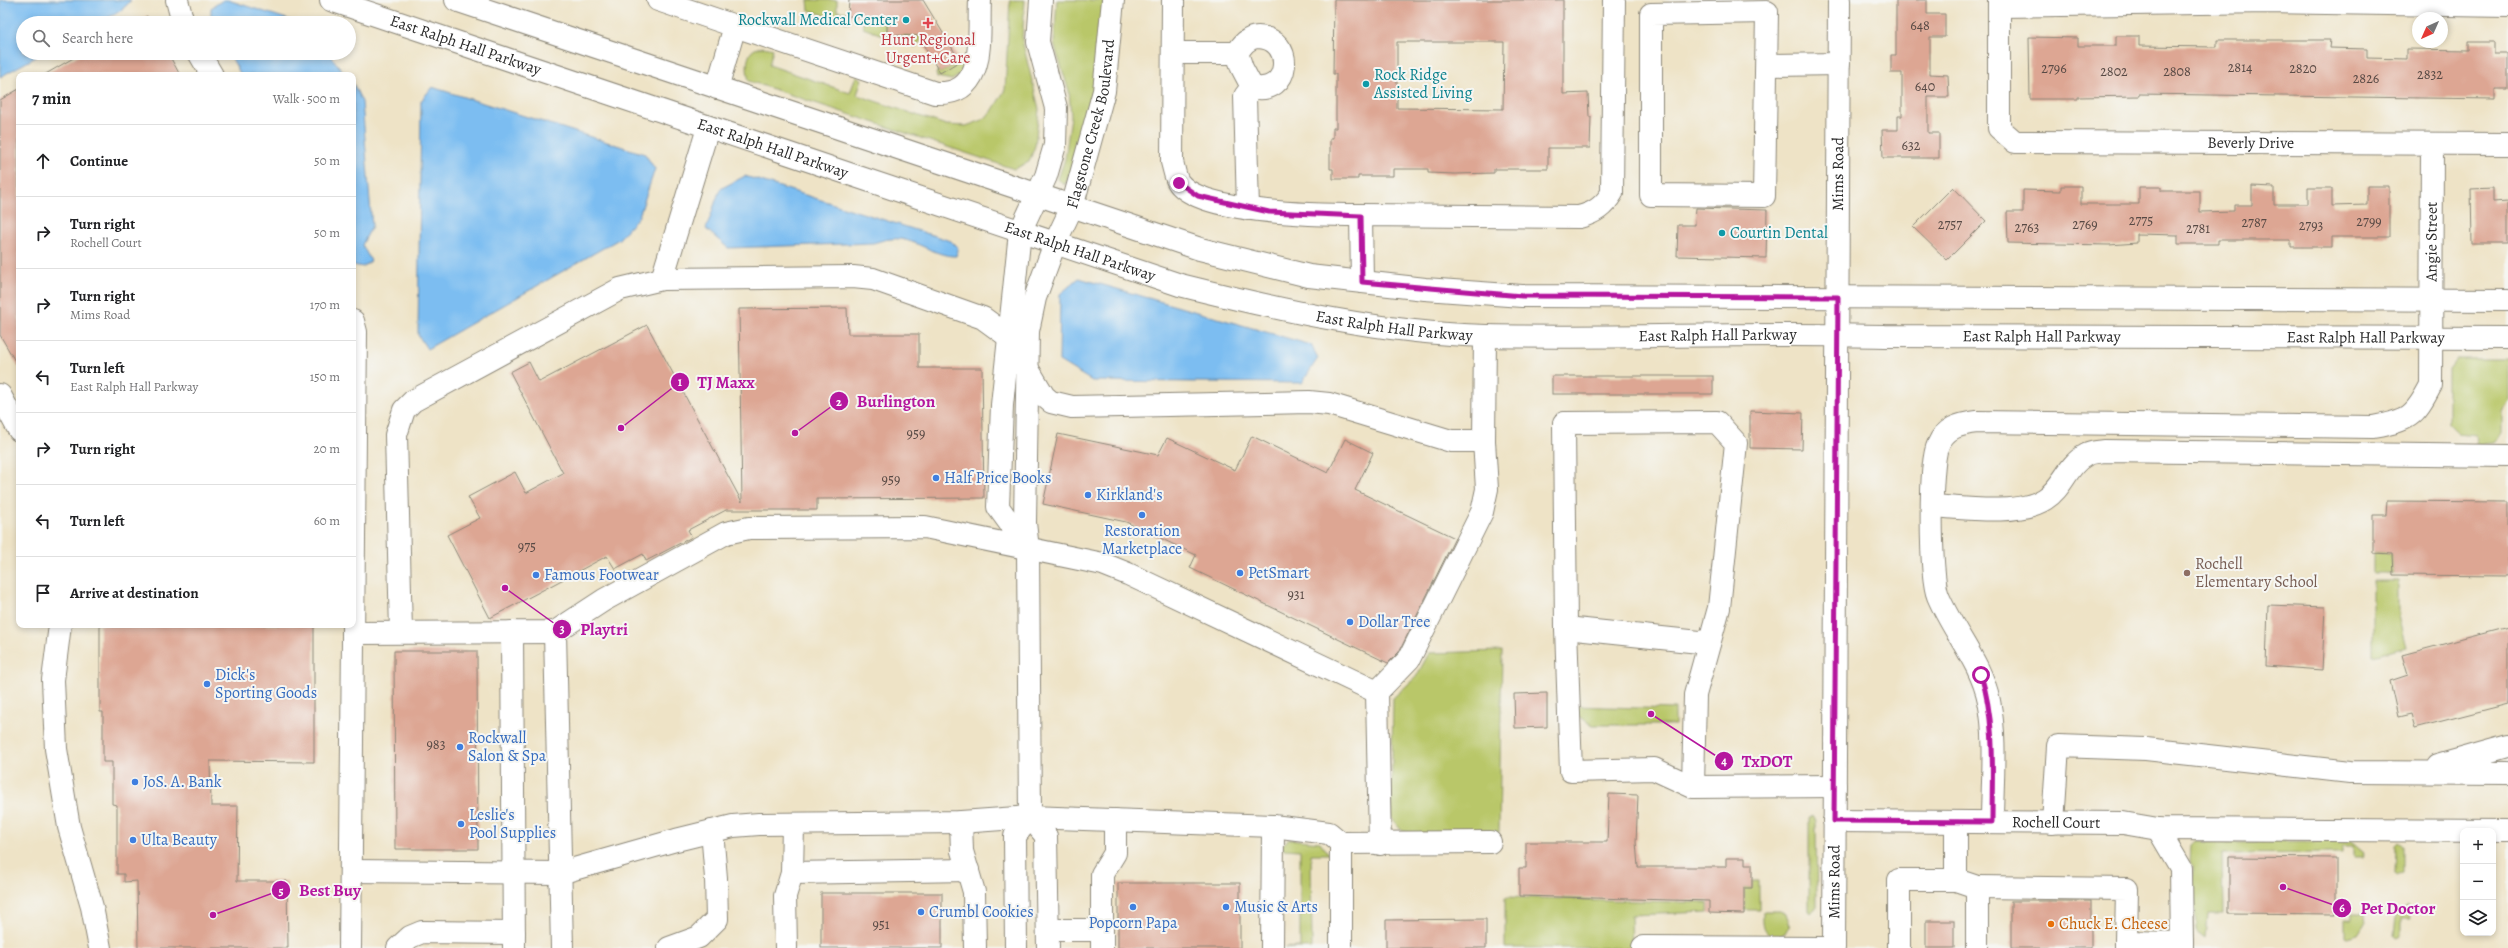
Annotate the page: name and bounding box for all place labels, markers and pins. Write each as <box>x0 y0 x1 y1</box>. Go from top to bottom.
place label: Rockwall Medical Center <box>738 9 898 31</box>
marker: Rockwall Medical Center <box>901 15 911 25</box>
marker: Hunt Regional Urgent+Care <box>922 17 934 29</box>
place label: Hunt Regional Urgent+Care <box>881 29 976 69</box>
place label: Rock Ridge Assisted Living <box>1373 64 1472 104</box>
marker: Rock Ridge Assisted Living <box>1361 79 1371 89</box>
place label: Courtin Dental <box>1730 222 1828 244</box>
marker: Courtin Dental <box>1717 228 1727 238</box>
callout: TJ Maxx <box>670 367 763 396</box>
callout: Burlington <box>829 387 944 416</box>
place label: Half Price Books <box>944 467 1051 489</box>
marker: Half Price Books <box>931 473 941 483</box>
place label: Kirkland's <box>1096 484 1163 506</box>
marker: Kirkland's <box>1083 490 1093 500</box>
marker: Restoration Marketplace <box>1137 510 1147 520</box>
place label: Restoration Marketplace <box>1102 520 1182 560</box>
place label: Rochell Elementary School <box>2195 553 2318 593</box>
place label: PetSmart <box>1248 562 1309 584</box>
place label: Famous Footwear <box>544 564 659 586</box>
marker: PetSmart <box>1235 568 1245 578</box>
marker: Rochell Elementary School <box>2182 568 2192 578</box>
marker: Famous Footwear <box>531 570 541 580</box>
place label: Dollar Tree <box>1358 611 1430 633</box>
callout: Playtri <box>552 615 636 644</box>
marker: Dollar Tree <box>1345 617 1355 627</box>
place label: Dick's Sporting Goods <box>215 664 317 704</box>
marker: Dick's Sporting Goods <box>202 679 212 689</box>
place label: Rockwall Salon & Spa <box>468 727 547 767</box>
marker: Rockwall Salon & Spa <box>455 742 465 752</box>
callout: TxDOT <box>1714 747 1801 776</box>
place label: JoS. A. Bank <box>143 771 222 793</box>
marker: JoS. A. Bank <box>130 777 140 787</box>
place label: Leslie's Pool Supplies <box>469 804 556 844</box>
marker: Leslie's Pool Supplies <box>456 819 466 829</box>
place label: Ulta Beauty <box>141 829 218 851</box>
marker: Ulta Beauty <box>128 835 138 845</box>
callout: Best Buy <box>271 876 368 905</box>
callout: Pet Doctor <box>2332 894 2443 923</box>
place label: Music & Arts <box>1234 896 1318 918</box>
place label: Crumbl Cookies <box>929 901 1034 923</box>
marker: Popcorn Papa <box>1128 902 1138 912</box>
marker: Music & Arts <box>1221 902 1231 912</box>
marker: Crumbl Cookies <box>916 907 926 917</box>
place label: Popcorn Papa <box>1089 912 1178 934</box>
place label: Chuck E. Cheese <box>2059 913 2168 935</box>
marker: Chuck E. Cheese <box>2046 919 2056 929</box>

